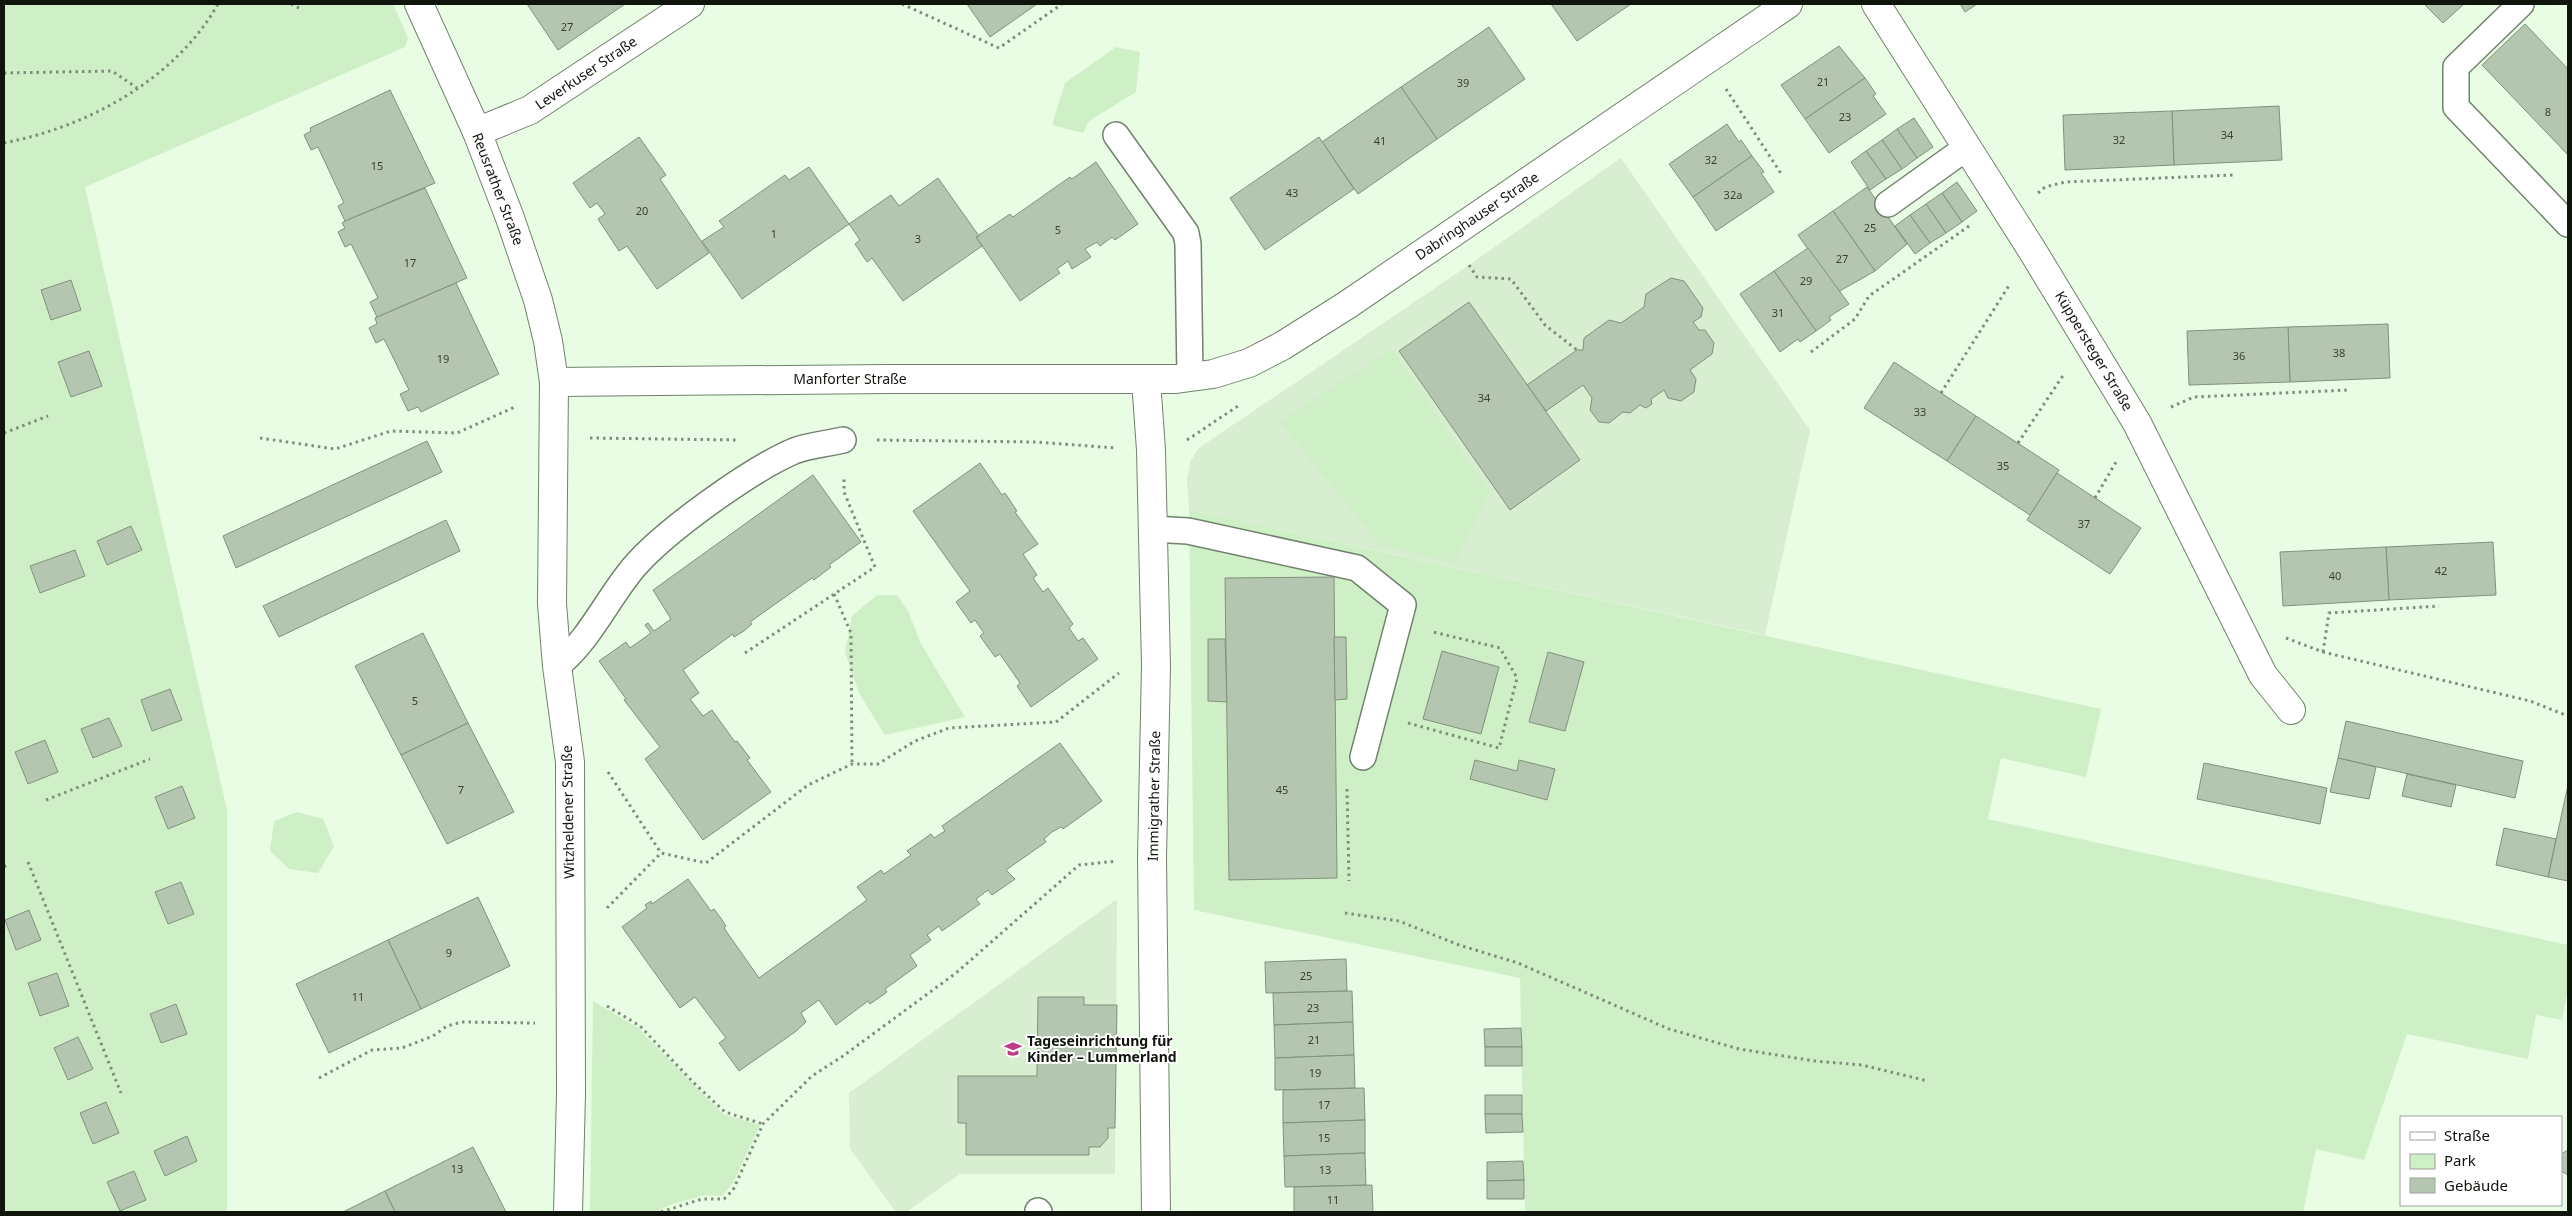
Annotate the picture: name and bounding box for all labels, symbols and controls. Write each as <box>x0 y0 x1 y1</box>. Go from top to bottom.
house number: 27 <box>561 19 573 34</box>
street label: Leverkuser Straße <box>531 31 640 114</box>
house number: 21 <box>1817 74 1829 89</box>
house number: 39 <box>1457 75 1469 90</box>
house number: 8 <box>2545 104 2551 119</box>
house number: 23 <box>1839 109 1851 124</box>
house number: 34 <box>2221 127 2234 142</box>
street label: Reusrather Straße <box>468 130 529 248</box>
house number: 32 <box>2113 132 2125 147</box>
house number: 41 <box>1374 133 1386 148</box>
house number: 32 <box>1705 152 1717 167</box>
house number: 15 <box>371 158 383 173</box>
street label: Dabringhauser Straße <box>1411 167 1542 264</box>
house number: 43 <box>1286 185 1298 200</box>
house number: 32a <box>1724 187 1742 202</box>
house number: 20 <box>636 203 648 218</box>
house number: 25 <box>1864 220 1876 235</box>
house number: 5 <box>1055 222 1061 237</box>
house number: 1 <box>771 226 777 241</box>
house number: 3 <box>915 231 921 246</box>
house number: 27 <box>1836 251 1848 266</box>
house number: 17 <box>404 255 416 270</box>
house number: 29 <box>1800 273 1812 288</box>
street label: Küppersteger Straße <box>2051 287 2138 414</box>
house number: 31 <box>1772 305 1784 320</box>
house number: 38 <box>2333 345 2345 360</box>
house number: 36 <box>2233 348 2245 363</box>
house number: 19 <box>437 351 449 366</box>
street label: Manforter Straße <box>793 369 907 388</box>
house number: 34 <box>1478 390 1491 405</box>
house number: 33 <box>1914 404 1926 419</box>
house number: 35 <box>1997 458 2009 473</box>
house number: 37 <box>2078 516 2090 531</box>
house number: 42 <box>2435 563 2447 578</box>
house number: 40 <box>2329 568 2341 583</box>
house number: 5 <box>412 693 418 708</box>
street label: Immigrather Straße <box>1143 731 1164 861</box>
street label: Witzheldener Straße <box>557 745 578 879</box>
house number: 7 <box>458 782 464 797</box>
house number: 45 <box>1276 782 1288 797</box>
house number: 9 <box>446 945 452 960</box>
house number: 25 <box>1300 968 1312 983</box>
house number: 11 <box>352 989 364 1004</box>
house number: 23 <box>1307 1000 1319 1015</box>
place label: Tageseinrichtung für Kinder – Lummerland <box>1027 1031 1177 1066</box>
house number: 21 <box>1308 1032 1320 1047</box>
school or university icon: Tageseinrichtung für Kinder – Lummerland <box>1003 1039 1023 1059</box>
house number: 19 <box>1309 1065 1321 1080</box>
house number: 17 <box>1318 1097 1330 1112</box>
legend <box>2400 1116 2562 1206</box>
text: Straße <box>2444 1125 2490 1145</box>
house number: 15 <box>1318 1130 1330 1145</box>
text: Park <box>2444 1150 2476 1170</box>
house number: 13 <box>451 1161 463 1176</box>
house number: 13 <box>1319 1162 1331 1177</box>
text: Gebäude <box>2444 1175 2508 1195</box>
house number: 11 <box>1327 1192 1339 1207</box>

